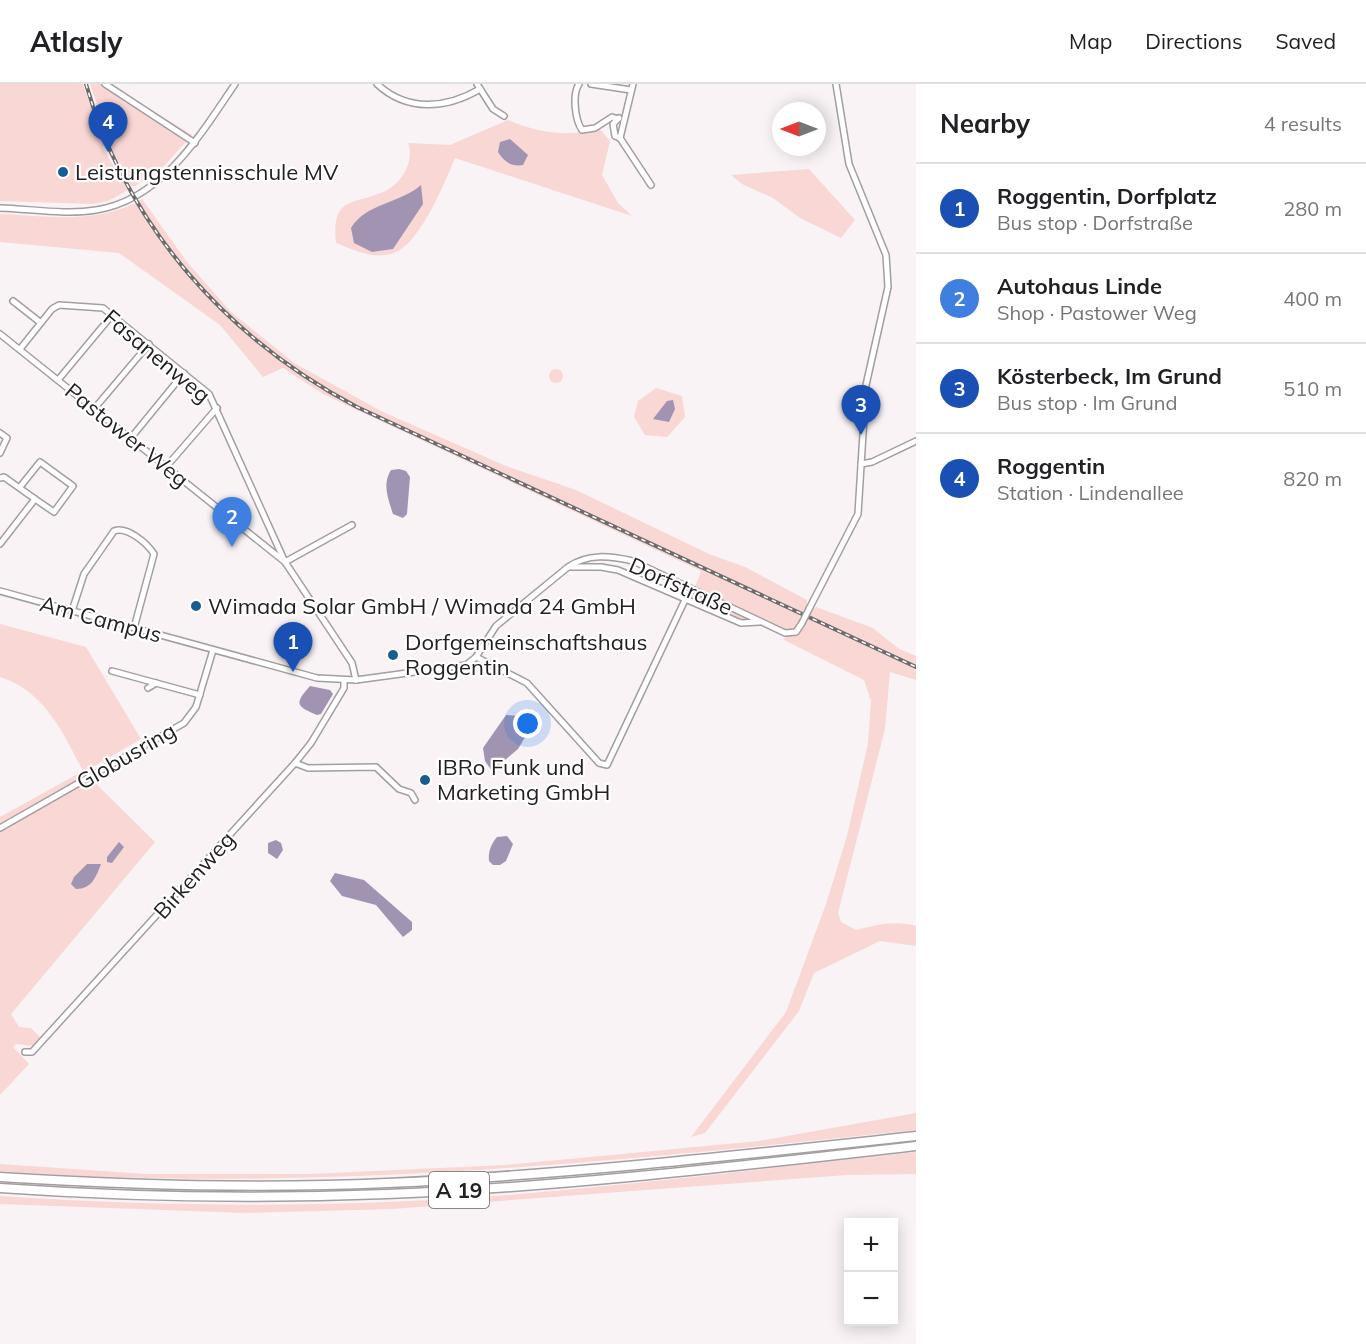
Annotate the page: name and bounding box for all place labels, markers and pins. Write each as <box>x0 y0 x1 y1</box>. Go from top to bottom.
pin: 4 <box>88 103 128 152</box>
place label: Leistungstennisschule MV <box>75 158 339 186</box>
marker: Leistungstennisschule MV <box>56 165 70 179</box>
pin: 3 <box>842 386 880 435</box>
pin: 2 <box>212 498 252 547</box>
place label: Wimada Solar GmbH / Wimada 24 GmbH <box>208 592 636 620</box>
marker: Wimada Solar GmbH / Wimada 24 GmbH <box>189 599 203 613</box>
pin: 1 <box>274 622 312 672</box>
place label: Dorfgemeinschaftshaus Roggentin <box>405 628 647 681</box>
marker: Dorfgemeinschaftshaus Roggentin <box>386 648 400 662</box>
place label: IBRo Funk und Marketing GmbH <box>437 753 610 806</box>
marker: IBRo Funk und Marketing GmbH <box>418 773 432 787</box>

